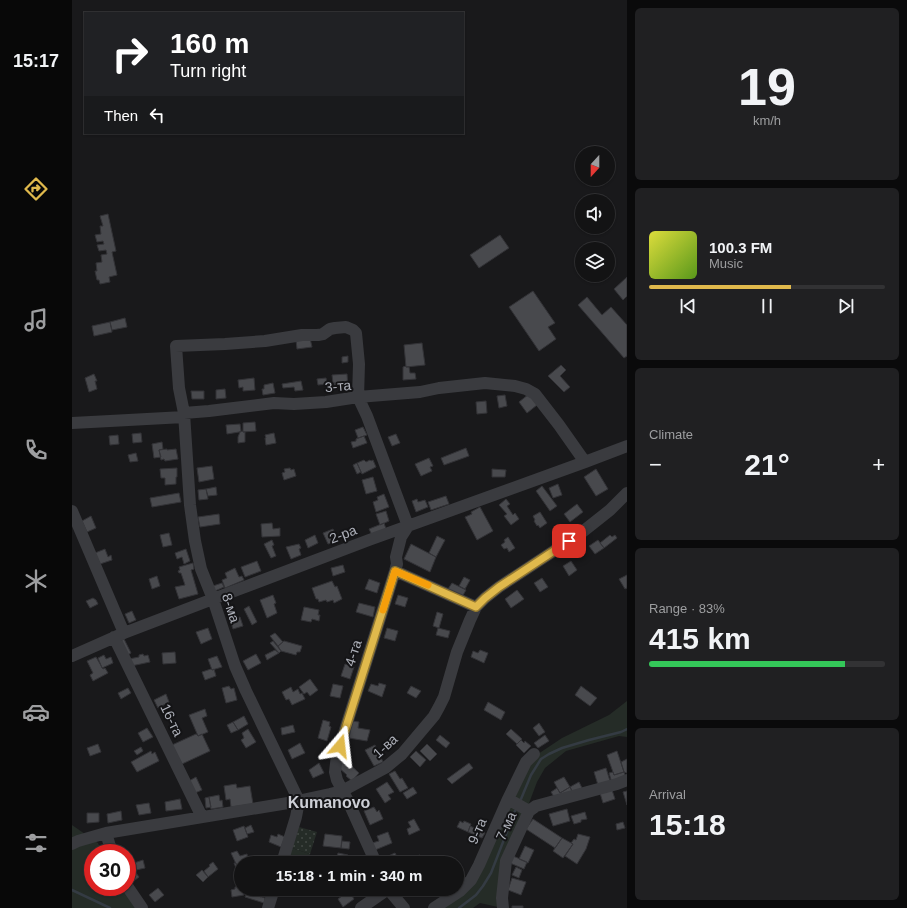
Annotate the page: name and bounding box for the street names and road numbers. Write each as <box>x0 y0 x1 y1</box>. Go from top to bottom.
street label: 3-та <box>324 377 352 395</box>
street label: 2-ра <box>327 521 359 546</box>
street label: 8-ма <box>219 591 243 625</box>
street label: 4-та <box>341 638 365 668</box>
street label: 16-та <box>157 701 187 739</box>
street label: 1-ва <box>369 731 401 761</box>
street label: 7-ма <box>492 809 520 843</box>
street label: 9-та <box>464 815 490 846</box>

